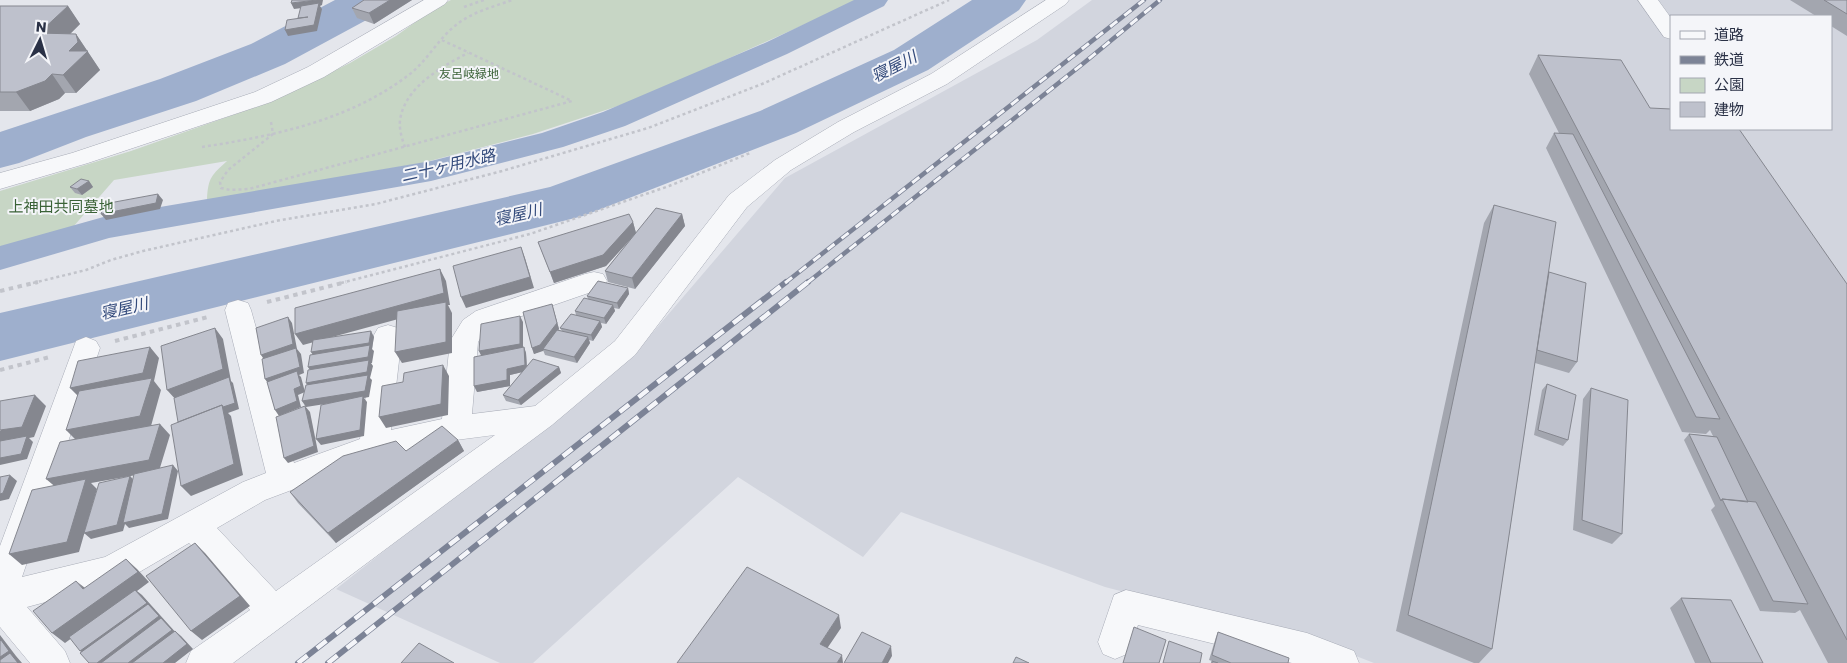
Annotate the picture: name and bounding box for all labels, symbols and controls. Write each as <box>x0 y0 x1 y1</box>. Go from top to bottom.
north arrow <box>15 15 65 65</box>
legend <box>1670 15 1832 130</box>
text: N <box>35 17 47 37</box>
text: 道路 <box>1714 24 1744 45</box>
water label: 寝屋川 <box>868 44 923 88</box>
text: 鉄道 <box>1714 49 1744 70</box>
park label: 友呂岐緑地 <box>439 65 499 82</box>
text: 公園 <box>1714 74 1744 95</box>
text: 建物 <box>1714 99 1744 120</box>
water label: 二十ヶ用水路 <box>399 143 499 187</box>
park label: 上神田共同墓地 <box>8 196 114 217</box>
water label: 寝屋川 <box>492 197 546 231</box>
water label: 寝屋川 <box>98 291 152 325</box>

